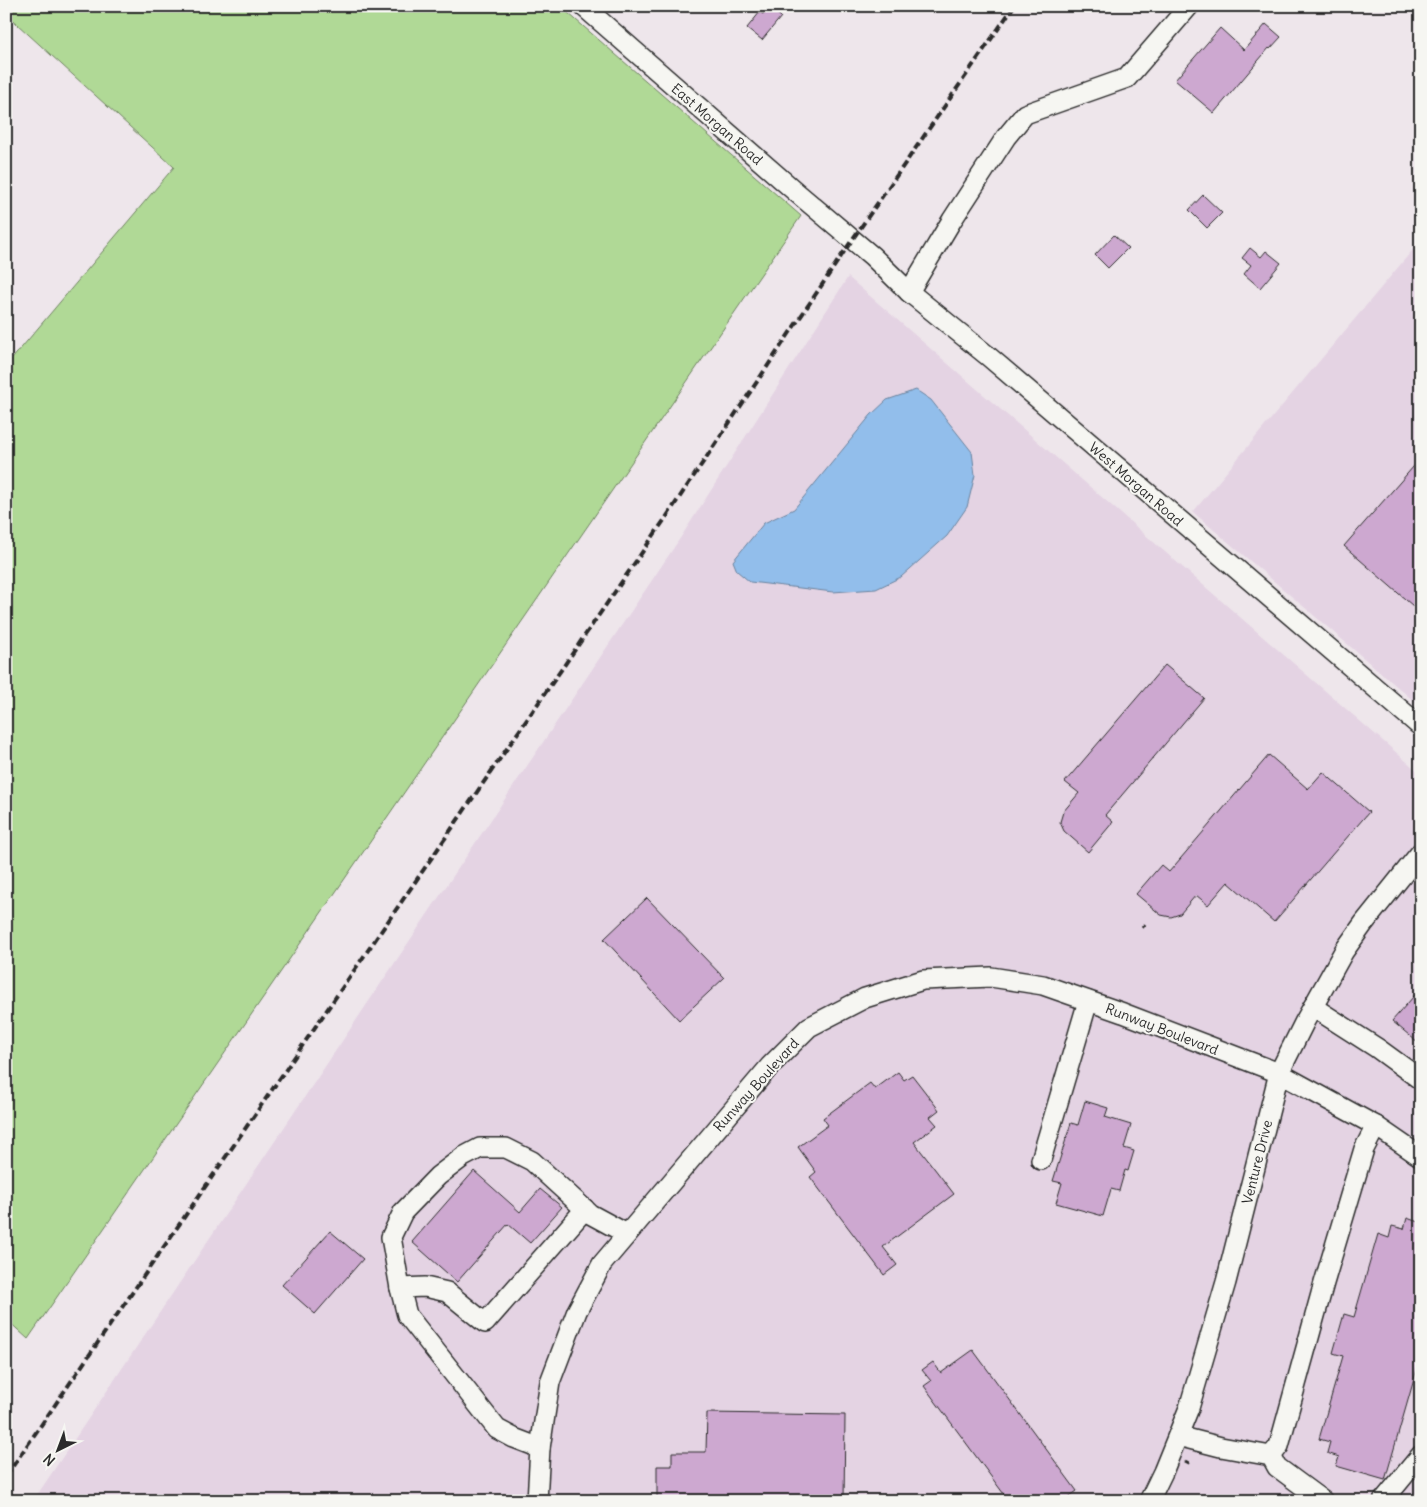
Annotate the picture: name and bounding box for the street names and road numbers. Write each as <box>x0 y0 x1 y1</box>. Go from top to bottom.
street label: East Morgan Road <box>668 79 766 169</box>
street label: West Morgan Road <box>1085 438 1187 530</box>
street label: Runway Boulevard <box>1103 999 1221 1059</box>
street label: Runway Boulevard <box>709 1035 803 1135</box>
street label: Venture Drive <box>1238 1118 1276 1206</box>

